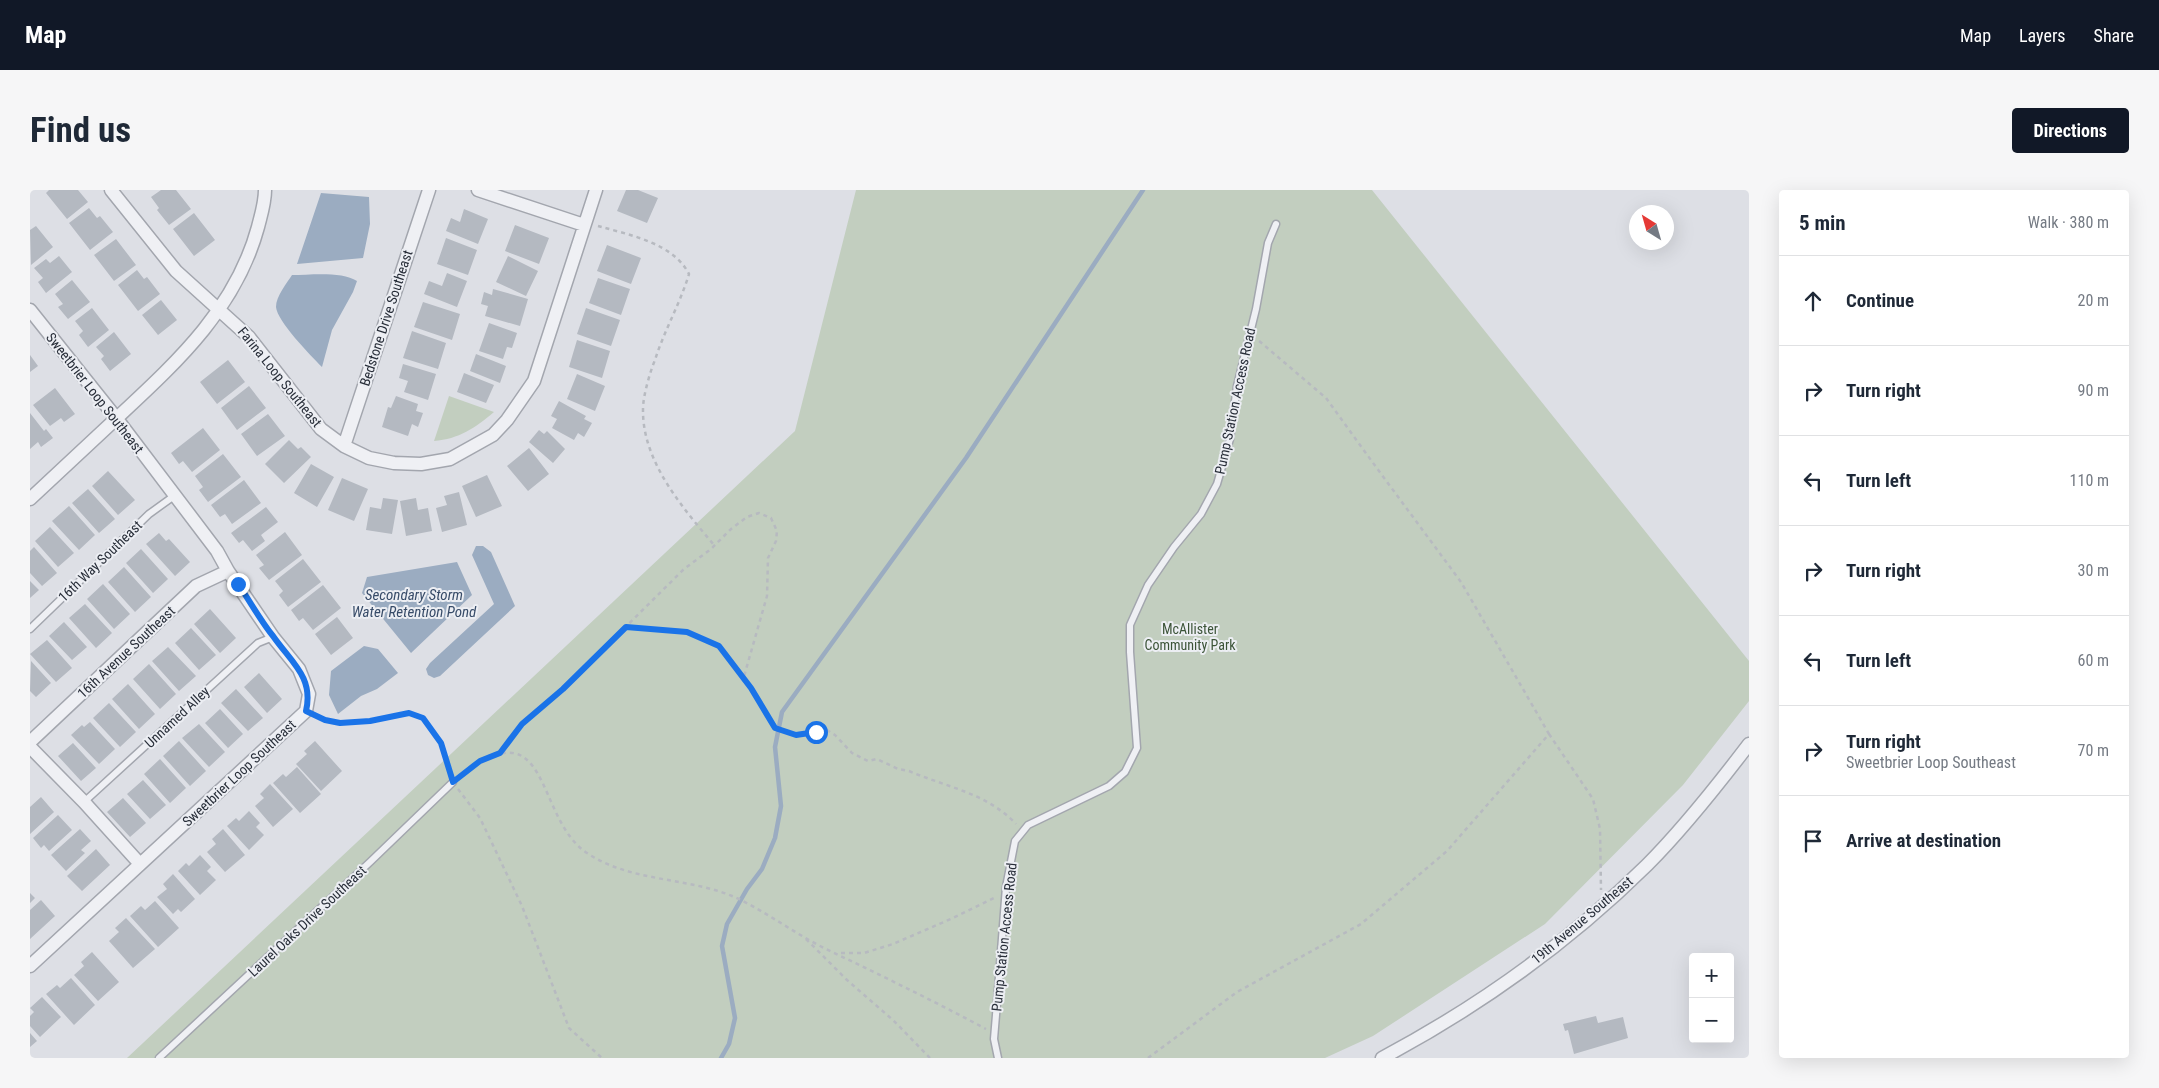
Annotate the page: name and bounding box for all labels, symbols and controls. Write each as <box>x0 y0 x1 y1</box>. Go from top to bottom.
text: Map <box>25 21 66 49</box>
text: Map <box>1960 25 1991 46</box>
text: Layers <box>2019 25 2066 46</box>
text: Share <box>2094 25 2134 46</box>
button: Directions <box>2012 108 2129 153</box>
text: Find us <box>30 110 131 151</box>
north arrow <box>1629 205 1674 250</box>
text: 5 min <box>1799 211 1846 235</box>
text: Walk · 380 m <box>2028 213 2109 232</box>
street label: Bedstone Drive Southeast <box>356 248 416 388</box>
icon: ahead <box>1799 287 1827 315</box>
text: Continue <box>1846 289 1914 312</box>
text: 20 m <box>2077 291 2109 310</box>
street label: Farina Loop Southeast <box>235 324 325 430</box>
street label: Pump Station Access Road <box>1212 326 1258 476</box>
street label: Sweetbrier Loop Southeast <box>43 330 147 456</box>
icon: right <box>1799 377 1827 405</box>
text: Turn right <box>1846 379 1921 402</box>
text: 90 m <box>2077 381 2109 400</box>
icon: left <box>1799 467 1827 495</box>
text: Turn left <box>1846 469 1911 492</box>
text: 110 m <box>2070 471 2109 490</box>
street label: 16th Way Southeast <box>55 517 145 605</box>
icon: right <box>1799 557 1827 585</box>
text: Turn right <box>1846 559 1921 582</box>
text: 30 m <box>2077 561 2109 580</box>
route end <box>227 573 250 596</box>
water label: Secondary Storm Water Retention Pond <box>352 586 477 621</box>
street label: 16th Avenue Southeast <box>74 603 178 701</box>
park label: McAllister Community Park <box>1145 621 1236 653</box>
icon: left <box>1799 647 1827 675</box>
text: Turn left <box>1846 649 1911 672</box>
text: 60 m <box>2077 651 2109 670</box>
street label: Unnamed Alley <box>141 683 213 751</box>
street label: Sweetbrier Loop Southeast <box>179 716 299 830</box>
route start <box>805 721 828 744</box>
text: Turn right <box>1846 730 1921 753</box>
icon: right <box>1799 737 1827 765</box>
text: 70 m <box>2077 741 2109 760</box>
text: Sweetbrier Loop Southeast <box>1846 753 2016 772</box>
icon: arrive <box>1799 827 1827 855</box>
text: Arrive at destination <box>1846 829 2001 852</box>
street label: Laurel Oaks Drive Southeast <box>245 862 369 980</box>
street label: Pump Station Access Road <box>988 862 1020 1012</box>
street label: 19th Avenue Southeast <box>1528 873 1636 967</box>
map controls <box>1689 953 1734 1043</box>
button: + <box>1689 953 1734 998</box>
button: − <box>1689 998 1734 1043</box>

